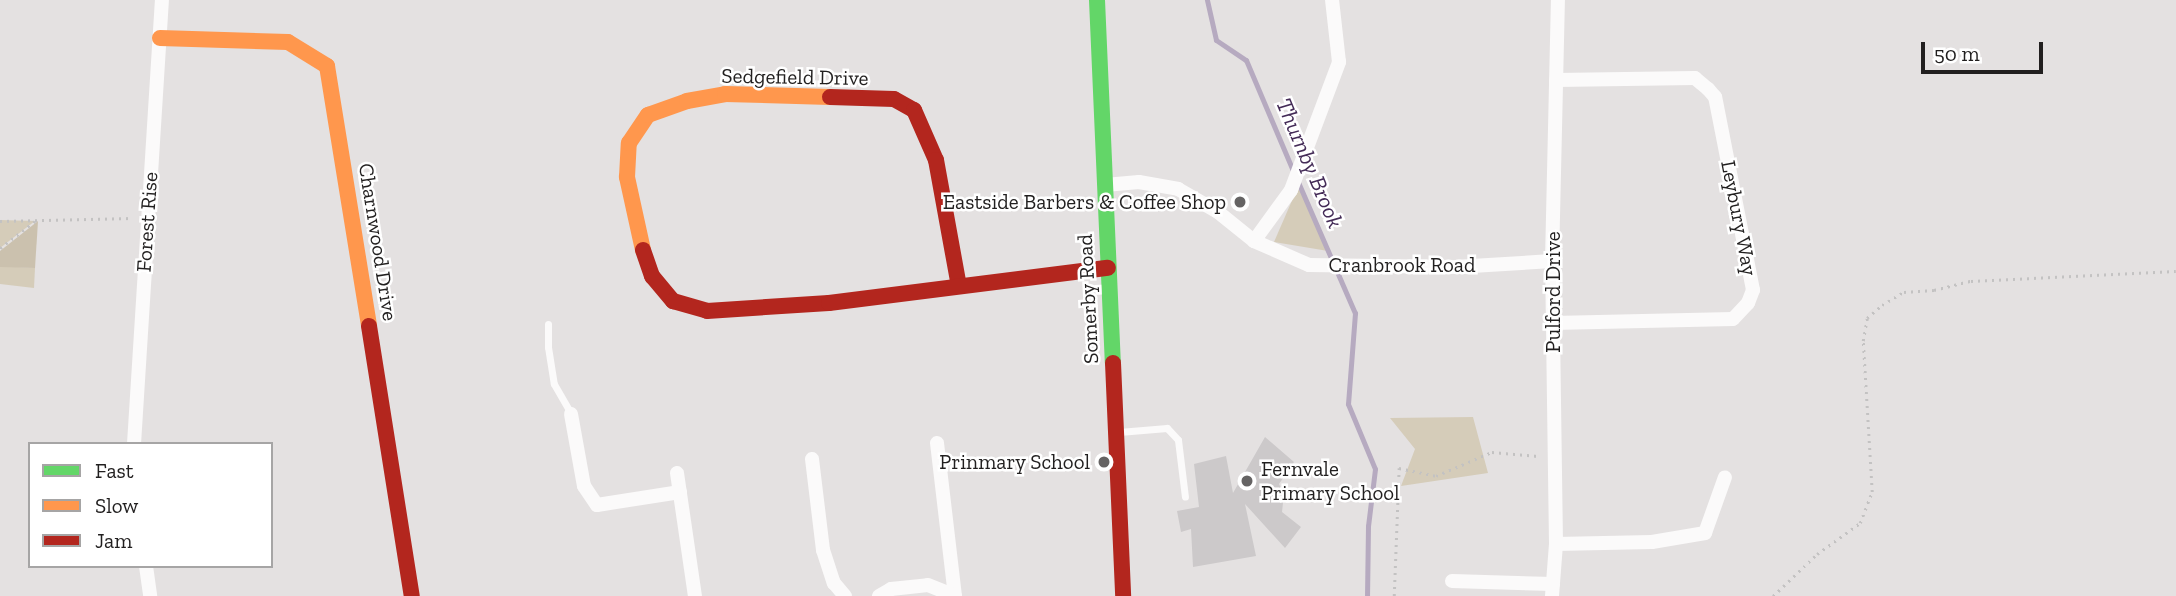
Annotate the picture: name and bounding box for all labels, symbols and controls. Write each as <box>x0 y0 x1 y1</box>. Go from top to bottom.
scale bar <box>1924 28 2046 72</box>
text: 50 m <box>1934 41 1980 66</box>
street label: Sedgefield Drive <box>721 63 869 91</box>
water label: Thurnby Brook <box>1270 94 1350 232</box>
street label: Leybury Way <box>1715 158 1763 278</box>
street label: Charnwood Drive <box>353 161 403 323</box>
street label: Forest Rise <box>131 171 163 273</box>
place label: Eastside Barbers & Coffee Shop <box>943 189 1226 215</box>
marker: Eastside Barbers & Coffee Shop <box>1232 194 1248 210</box>
street label: Pulford Drive <box>1540 231 1566 353</box>
street label: Somerby Road <box>1072 233 1104 365</box>
street label: Cranbrook Road <box>1329 252 1475 278</box>
legend <box>28 442 273 568</box>
place label: Prinmary School <box>939 449 1090 475</box>
marker: Prinmary School <box>1096 454 1112 470</box>
place label: Fernvale Primary School <box>1261 456 1400 506</box>
text: Fast <box>95 458 134 483</box>
marker: Fernvale Primary School <box>1239 473 1255 489</box>
text: Slow <box>95 493 138 518</box>
text: Jam <box>95 528 132 553</box>

